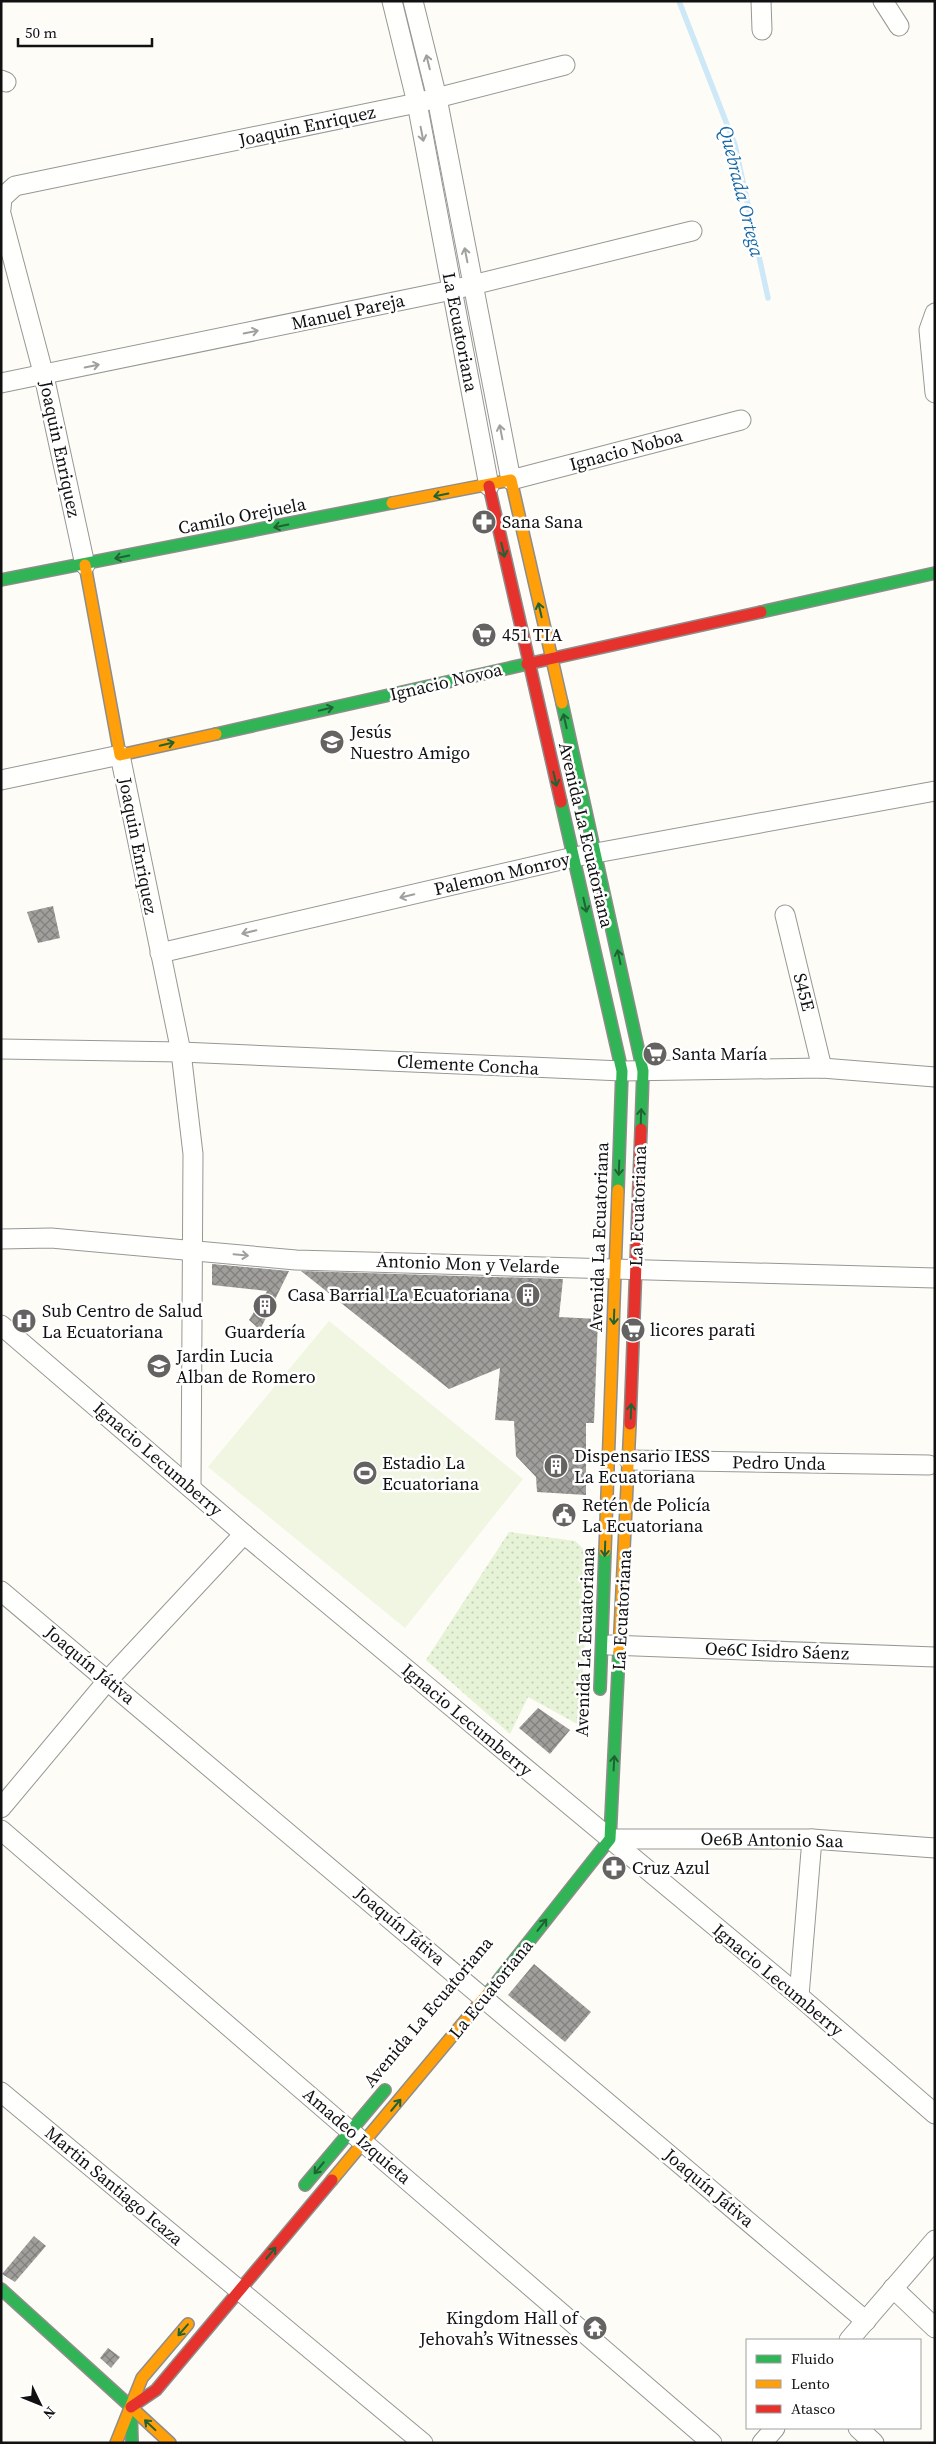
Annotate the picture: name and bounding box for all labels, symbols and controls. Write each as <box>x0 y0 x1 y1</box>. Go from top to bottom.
scale bar <box>18 15 151 47</box>
text: 50 m <box>25 22 57 43</box>
one-way arrow <box>423 54 432 70</box>
street label: Joaquin Enriquez <box>235 99 377 152</box>
water label: Quebrada Ortega <box>713 123 771 259</box>
one-way arrow <box>418 126 428 142</box>
one-way arrow <box>461 248 471 264</box>
street label: La Ecuatoriana <box>437 270 484 395</box>
street label: Manuel Pareja <box>289 287 408 336</box>
one-way arrow <box>242 327 258 337</box>
one-way arrow <box>83 360 99 370</box>
street label: Joaquin Enriquez <box>34 377 87 519</box>
street label: Ignacio Noboa <box>567 422 686 477</box>
one-way arrow <box>496 424 505 440</box>
street label: Camilo Orejuela <box>176 491 309 540</box>
one-way arrow <box>433 491 449 500</box>
pharmacy icon: Sana Sana <box>471 509 497 535</box>
place label: Sana Sana <box>502 509 584 534</box>
one-way arrow <box>274 522 290 532</box>
one-way arrow <box>499 542 508 558</box>
one-way arrow <box>114 553 130 563</box>
one-way arrow <box>535 603 544 619</box>
supermarket icon: 451 TIA <box>471 622 497 648</box>
place label: 451 TIA <box>502 622 562 647</box>
street label: Ignacio Novoa <box>387 656 505 707</box>
one-way arrow <box>317 704 333 713</box>
one-way arrow <box>560 713 569 729</box>
place label: Jesús Nuestro Amigo <box>349 719 470 765</box>
school or university icon: Jesús Nuestro Amigo <box>319 729 345 755</box>
one-way arrow <box>159 739 175 748</box>
street label: Avenida La Ecuatoriana <box>553 740 620 931</box>
one-way arrow <box>551 770 560 786</box>
street label: Joaquin Enriquez <box>113 774 164 916</box>
street label: Palemon Monroy <box>432 846 573 901</box>
one-way arrow <box>399 892 415 901</box>
one-way arrow <box>581 896 590 912</box>
one-way arrow <box>241 928 257 937</box>
one-way arrow <box>614 949 623 965</box>
street label: S45E <box>788 970 821 1014</box>
supermarket icon: Santa María <box>642 1041 668 1067</box>
place label: Santa María <box>672 1041 768 1066</box>
street label: Clemente Concha <box>396 1048 540 1081</box>
one-way arrow <box>637 1109 646 1125</box>
street label: Avenida La Ecuatoriana <box>583 1141 614 1332</box>
street label: La Ecuatoriana <box>623 1144 652 1267</box>
one-way arrow <box>614 1160 624 1176</box>
street label: Antonio Mon y Velarde <box>376 1248 560 1279</box>
one-way arrow <box>233 1251 249 1260</box>
place label: Casa Barrial La Ecuatoriana <box>287 1282 511 1307</box>
building icon: Casa Barrial La Ecuatoriana <box>515 1282 541 1308</box>
building icon: Guardería <box>252 1293 278 1319</box>
place label: Sub Centro de Salud La Ecuatoriana <box>42 1298 203 1344</box>
hospital icon: Sub Centro de Salud La Ecuatoriana <box>11 1308 37 1334</box>
one-way arrow <box>609 1308 618 1324</box>
supermarket icon: licores parati <box>620 1317 646 1343</box>
place label: licores parati <box>650 1317 755 1342</box>
place label: Guardería <box>225 1319 306 1344</box>
place label: Jardin Lucia Alban de Romero <box>175 1343 316 1389</box>
school or university icon: Jardin Lucia Alban de Romero <box>146 1353 172 1379</box>
street label: Ignacio Lecumberry <box>88 1396 229 1522</box>
one-way arrow <box>626 1403 636 1420</box>
place label: Dispensario IESS La Ecuatoriana <box>574 1443 710 1489</box>
street label: Pedro Unda <box>732 1449 827 1476</box>
place label: Estadio La Ecuatoriana <box>382 1450 480 1496</box>
building icon: Dispensario IESS La Ecuatoriana <box>543 1453 569 1479</box>
sports icon: Estadio La Ecuatoriana <box>352 1460 378 1486</box>
place label: Retén de Policía La Ecuatoriana <box>582 1492 711 1538</box>
public building icon: Retén de Policía La Ecuatoriana <box>551 1502 577 1528</box>
one-way arrow <box>600 1540 610 1557</box>
street label: Avenida La Ecuatoriana <box>569 1546 600 1737</box>
street label: La Ecuatoriana <box>606 1548 637 1671</box>
street label: Joaquín Játiva <box>39 1619 141 1710</box>
street label: Oe6C Isidro Sáenz <box>704 1635 850 1666</box>
street label: Ignacio Lecumberry <box>397 1657 539 1782</box>
one-way arrow <box>609 1755 618 1771</box>
street label: Oe6B Antonio Saa <box>700 1826 844 1853</box>
pharmacy icon: Cruz Azul <box>601 1855 627 1881</box>
place label: Cruz Azul <box>632 1855 710 1880</box>
street label: Joaquín Játiva <box>349 1880 451 1971</box>
street label: Ignacio Lecumberry <box>708 1917 850 2042</box>
one-way arrow <box>537 1919 548 1932</box>
street label: Avenida La Ecuatoriana <box>357 1930 499 2092</box>
street label: La Ecuatoriana <box>443 1933 539 2044</box>
street label: Amadeo Izquieta <box>298 2082 417 2190</box>
one-way arrow <box>390 2099 401 2112</box>
street label: Martin Santiago Icaza <box>40 2120 189 2251</box>
street label: Joaquín Játiva <box>658 2142 760 2233</box>
one-way arrow <box>314 2161 325 2174</box>
one-way arrow <box>265 2247 276 2260</box>
place label: Kingdom Hall of Jehovah’s Witnesses <box>418 2305 580 2351</box>
temple icon: Kingdom Hall of Jehovah’s Witnesses <box>582 2315 608 2341</box>
one-way arrow <box>177 2323 189 2336</box>
legend <box>746 2339 921 2429</box>
text: Fluido <box>791 2348 834 2369</box>
text: Lento <box>791 2373 830 2394</box>
north arrow <box>15 2379 65 2429</box>
text: Atasco <box>791 2398 835 2419</box>
text: N <box>39 2402 60 2423</box>
one-way arrow <box>144 2419 157 2431</box>

